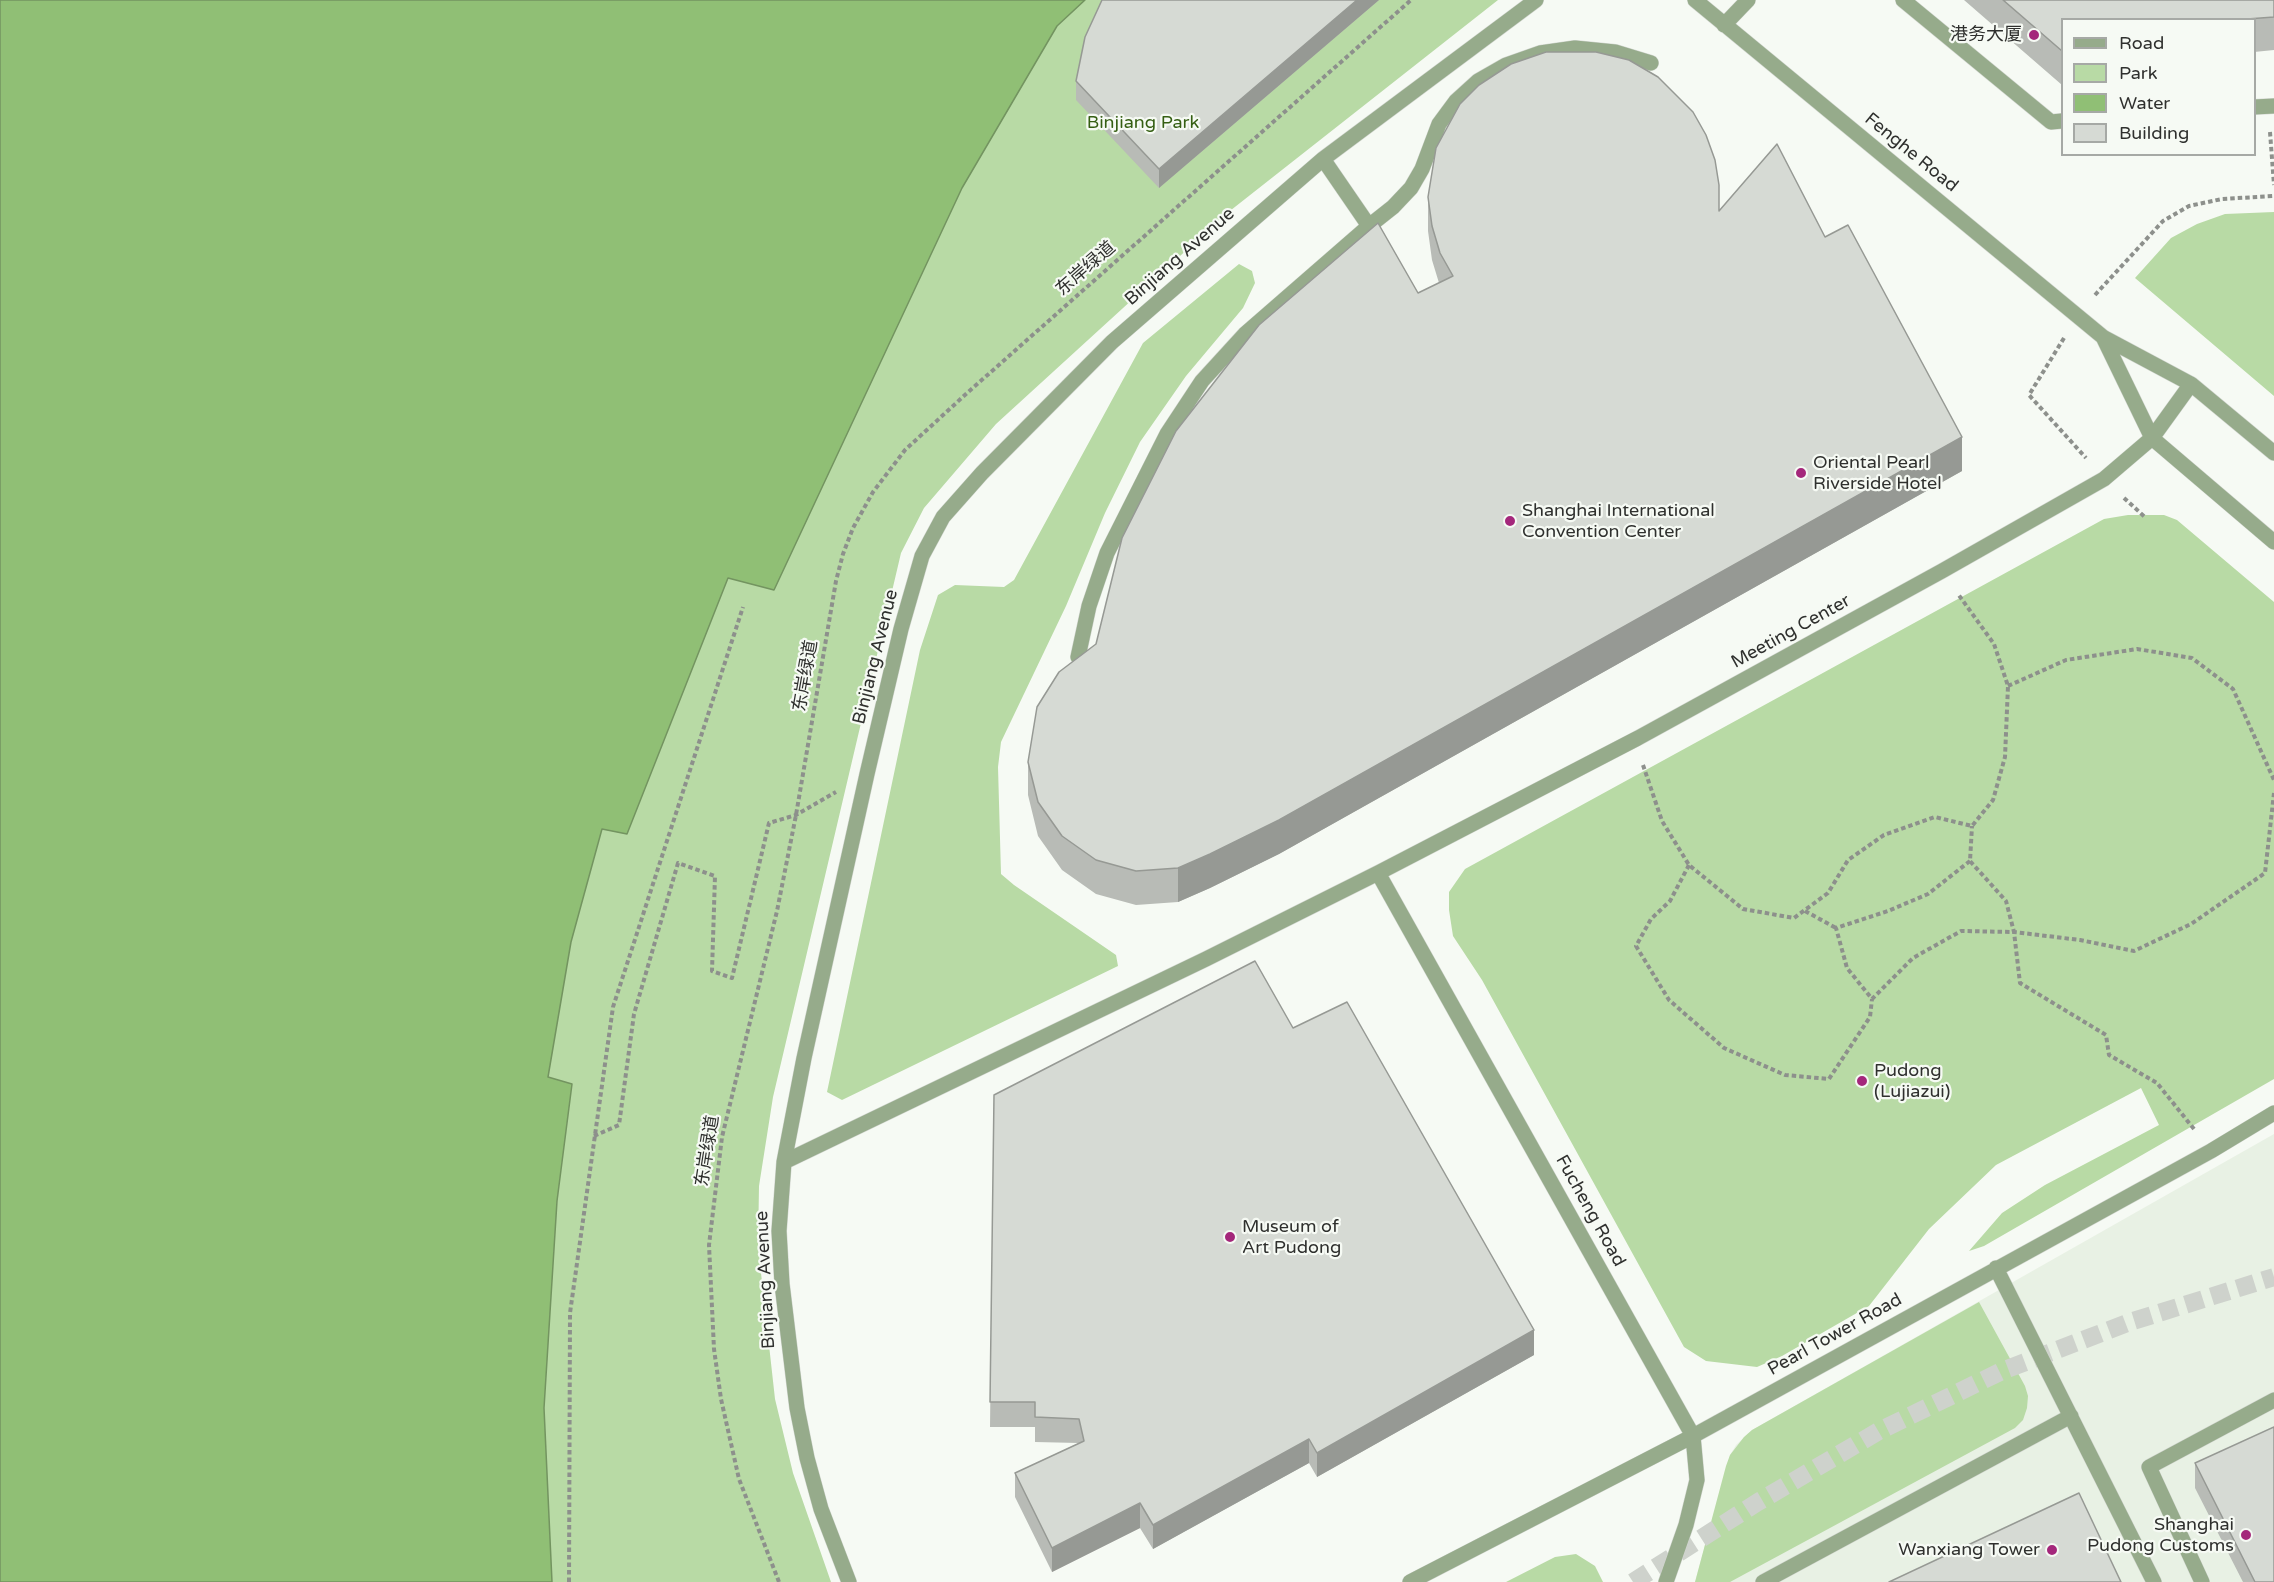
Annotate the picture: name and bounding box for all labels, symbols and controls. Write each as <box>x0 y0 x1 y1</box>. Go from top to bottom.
legend <box>2061 18 2256 156</box>
place label: 港务大厦 <box>1950 24 2022 46</box>
marker: 港务大厦 <box>2027 28 2041 42</box>
text: Road <box>2119 32 2164 54</box>
text: Park <box>2119 62 2157 84</box>
text: Water <box>2119 92 2170 114</box>
street label: Fenghe Road <box>1860 109 1962 197</box>
park label: Binjiang Park <box>1087 112 1199 134</box>
text: Building <box>2119 122 2189 144</box>
street label: Binjiang Avenue <box>1121 203 1239 311</box>
street label: 东岸绿道 <box>1052 237 1120 301</box>
place label: Oriental Pearl Riverside Hotel <box>1813 452 1942 494</box>
marker: Oriental Pearl Riverside Hotel <box>1794 466 1808 480</box>
place label: Shanghai International Convention Center <box>1522 500 1715 542</box>
marker: Shanghai International Convention Center <box>1503 514 1517 528</box>
street label: Binjiang Avenue <box>849 587 903 727</box>
street label: Meeting Center <box>1728 590 1854 674</box>
street label: 东岸绿道 <box>789 639 823 713</box>
place label: Pudong (Lujiazui) <box>1874 1060 1950 1102</box>
marker: Pudong (Lujiazui) <box>1855 1074 1869 1088</box>
street label: 东岸绿道 <box>692 1114 724 1188</box>
street label: Fucheng Road <box>1550 1151 1630 1271</box>
street label: Binjiang Avenue <box>752 1210 780 1350</box>
place label: Museum of Art Pudong <box>1242 1216 1341 1258</box>
marker: Museum of Art Pudong <box>1223 1230 1237 1244</box>
street label: Pearl Tower Road <box>1764 1289 1906 1381</box>
place label: Shanghai Pudong Customs <box>2087 1514 2234 1556</box>
marker: Shanghai Pudong Customs <box>2239 1528 2253 1542</box>
place label: Wanxiang Tower <box>1898 1539 2040 1561</box>
marker: Wanxiang Tower <box>2045 1543 2059 1557</box>

